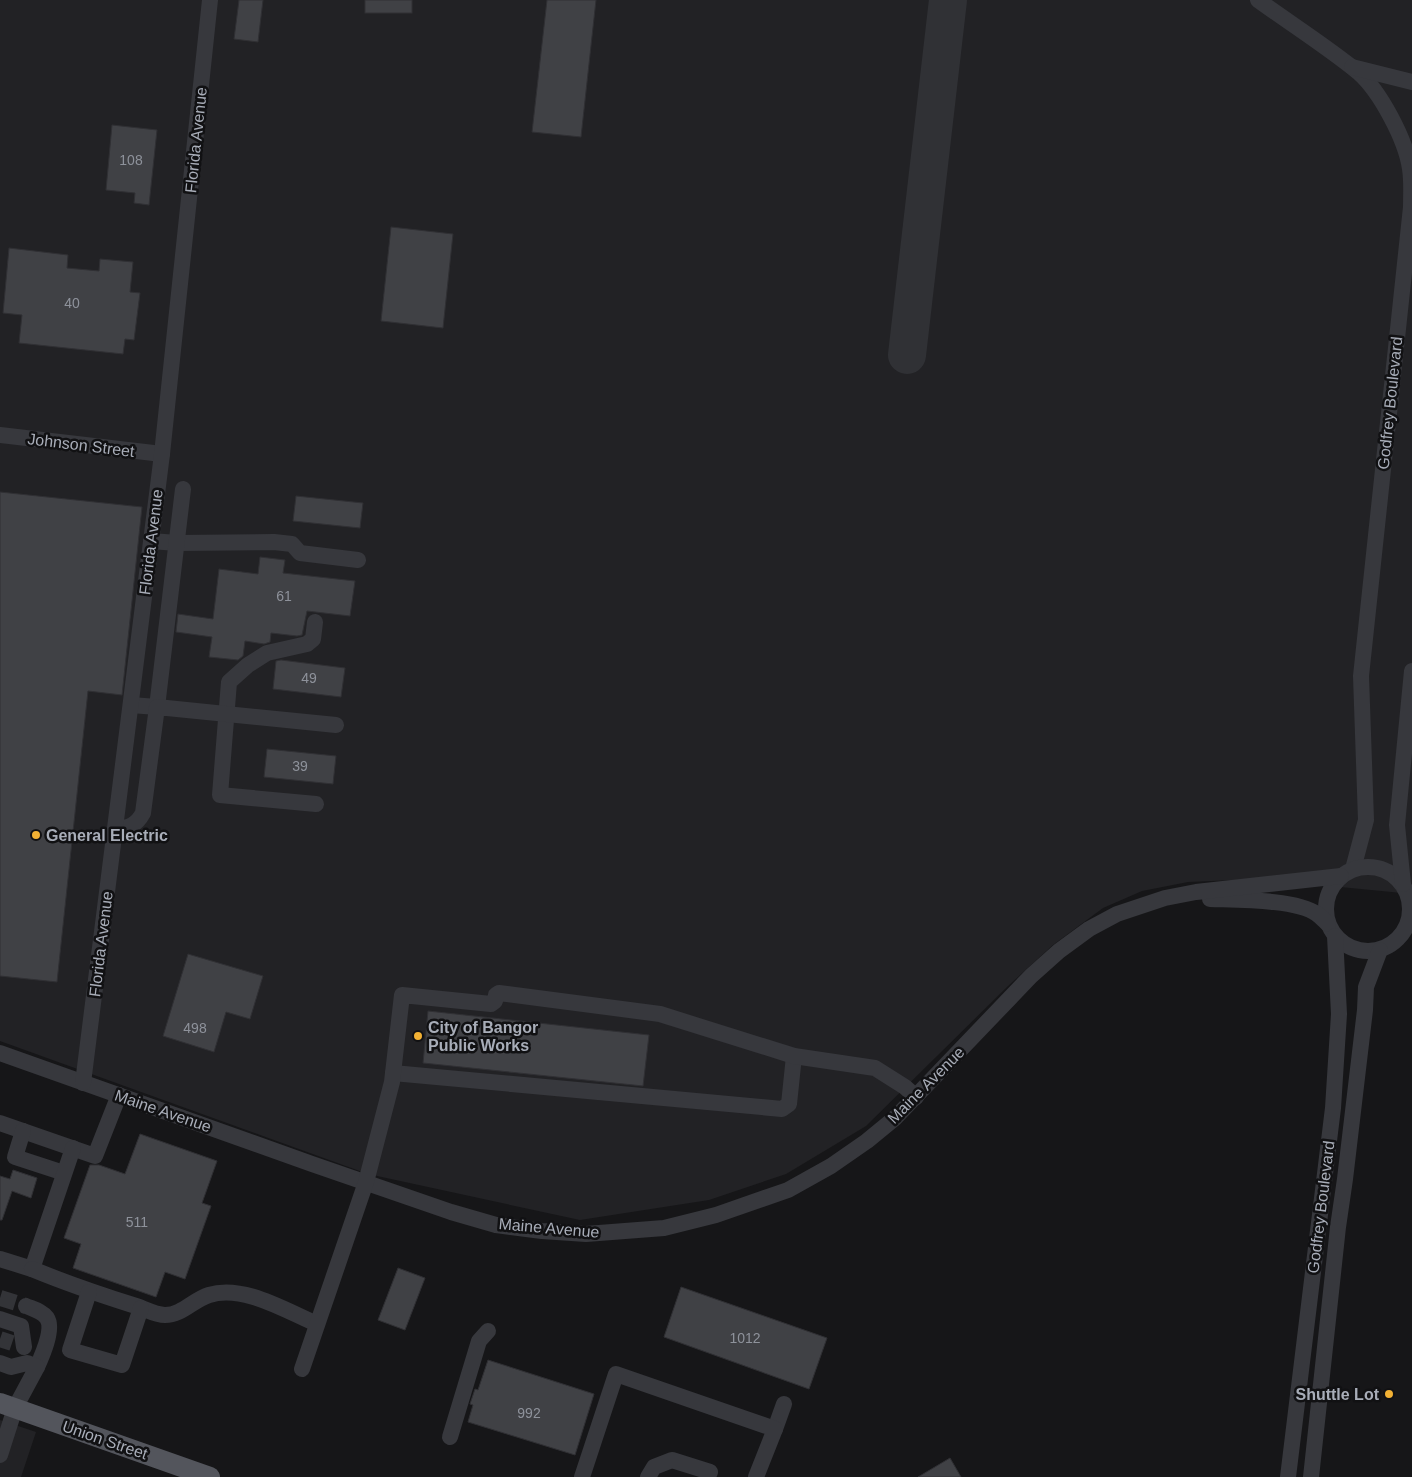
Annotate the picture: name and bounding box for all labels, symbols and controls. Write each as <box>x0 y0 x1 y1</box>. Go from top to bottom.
street label: Florida Avenue <box>182 86 210 194</box>
house number: 108 <box>119 152 143 168</box>
house number: 40 <box>64 295 80 311</box>
street label: Godfrey Boulevard <box>1375 336 1405 470</box>
street label: Johnson Street <box>27 430 136 460</box>
street label: Florida Avenue <box>136 488 166 596</box>
house number: 61 <box>276 588 292 604</box>
house number: 49 <box>301 670 317 686</box>
house number: 39 <box>292 758 308 774</box>
place label: General Electric <box>46 827 168 844</box>
marker: General Electric <box>30 829 42 841</box>
street label: Florida Avenue <box>86 890 116 998</box>
place label: City of Bangor Public Works <box>428 1019 538 1054</box>
house number: 498 <box>183 1020 207 1036</box>
marker: City of Bangor Public Works <box>412 1030 424 1042</box>
street label: Maine Avenue <box>884 1043 968 1127</box>
street label: Maine Avenue <box>112 1087 214 1136</box>
street label: Godfrey Boulevard <box>1304 1140 1338 1274</box>
house number: 511 <box>126 1214 148 1230</box>
street label: Maine Avenue <box>498 1215 600 1241</box>
house number: 1012 <box>729 1330 761 1346</box>
place label: Shuttle Lot <box>1295 1386 1380 1403</box>
marker: Shuttle Lot <box>1383 1388 1395 1400</box>
house number: 992 <box>517 1405 541 1421</box>
street label: Union Street <box>60 1417 150 1463</box>

